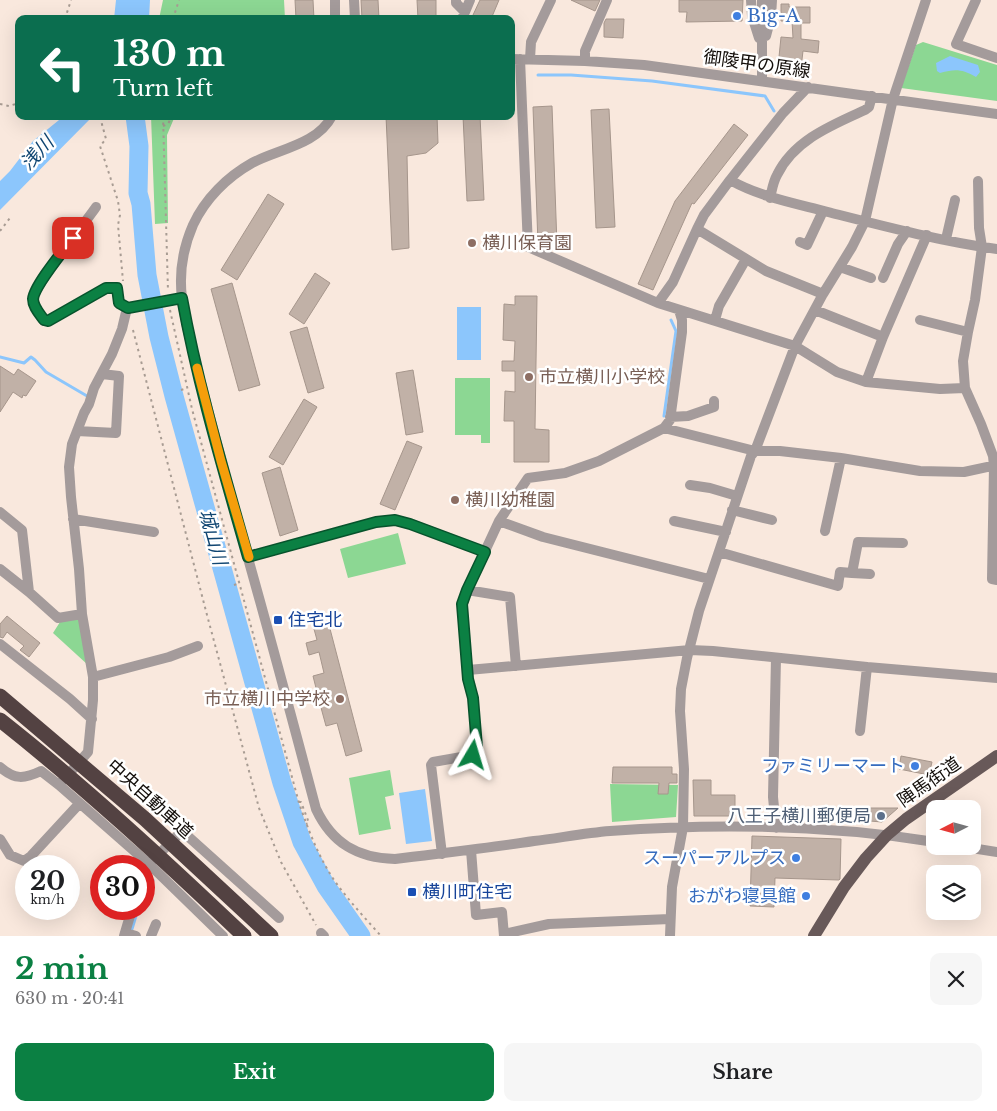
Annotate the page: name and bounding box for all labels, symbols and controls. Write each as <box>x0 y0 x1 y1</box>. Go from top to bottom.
place label: Big-A <box>747 5 801 27</box>
marker: Big-A <box>731 10 743 22</box>
text: 130 m <box>113 32 225 75</box>
icon: left <box>30 35 95 100</box>
street label: 御陵甲の原線 <box>702 46 812 82</box>
text: Turn left <box>113 75 213 102</box>
water label: 浅川 <box>16 130 60 175</box>
pin <box>52 217 94 259</box>
icon: arrive <box>59 224 87 252</box>
place label: 横川保育園 <box>482 232 572 254</box>
marker: 横川保育園 <box>466 237 478 249</box>
place label: 市立横川小学校 <box>539 366 665 388</box>
marker: 市立横川小学校 <box>523 371 535 383</box>
place label: 横川幼稚園 <box>465 489 555 511</box>
marker: 横川幼稚園 <box>449 494 461 506</box>
water label: 城山川 <box>194 506 232 569</box>
place label: 住宅北 <box>288 609 342 631</box>
marker: 住宅北 <box>272 614 284 626</box>
place label: 市立横川中学校 <box>204 688 330 710</box>
marker: 市立横川中学校 <box>334 693 346 705</box>
position arrow <box>446 728 498 780</box>
street label: 陣馬街道 <box>893 752 965 812</box>
street label: 中央自動車道 <box>103 755 197 843</box>
place label: ファミリーマート <box>761 755 905 777</box>
marker: ファミリーマート <box>909 760 921 772</box>
north arrow <box>926 800 981 855</box>
map controls <box>926 800 981 920</box>
place label: 八王子横川郵便局 <box>727 805 871 827</box>
marker: 八王子横川郵便局 <box>875 810 887 822</box>
place label: スーパーアルプス <box>643 847 786 869</box>
marker: スーパーアルプス <box>790 852 802 864</box>
speed limit sign: 30 <box>90 855 155 920</box>
button: layers <box>926 865 981 920</box>
text: 20 <box>30 866 65 897</box>
place label: 横川町住宅 <box>422 881 512 903</box>
place label: おがわ寝具館 <box>688 885 796 907</box>
marker: 横川町住宅 <box>406 886 418 898</box>
marker: おがわ寝具館 <box>800 890 812 902</box>
text: km/h <box>30 892 65 907</box>
text: 2 min <box>15 950 108 987</box>
button: close <box>930 953 982 1005</box>
text: 630 m · 20:41 <box>15 988 124 1008</box>
button: Exit <box>15 1043 494 1101</box>
button: Share <box>504 1043 982 1101</box>

